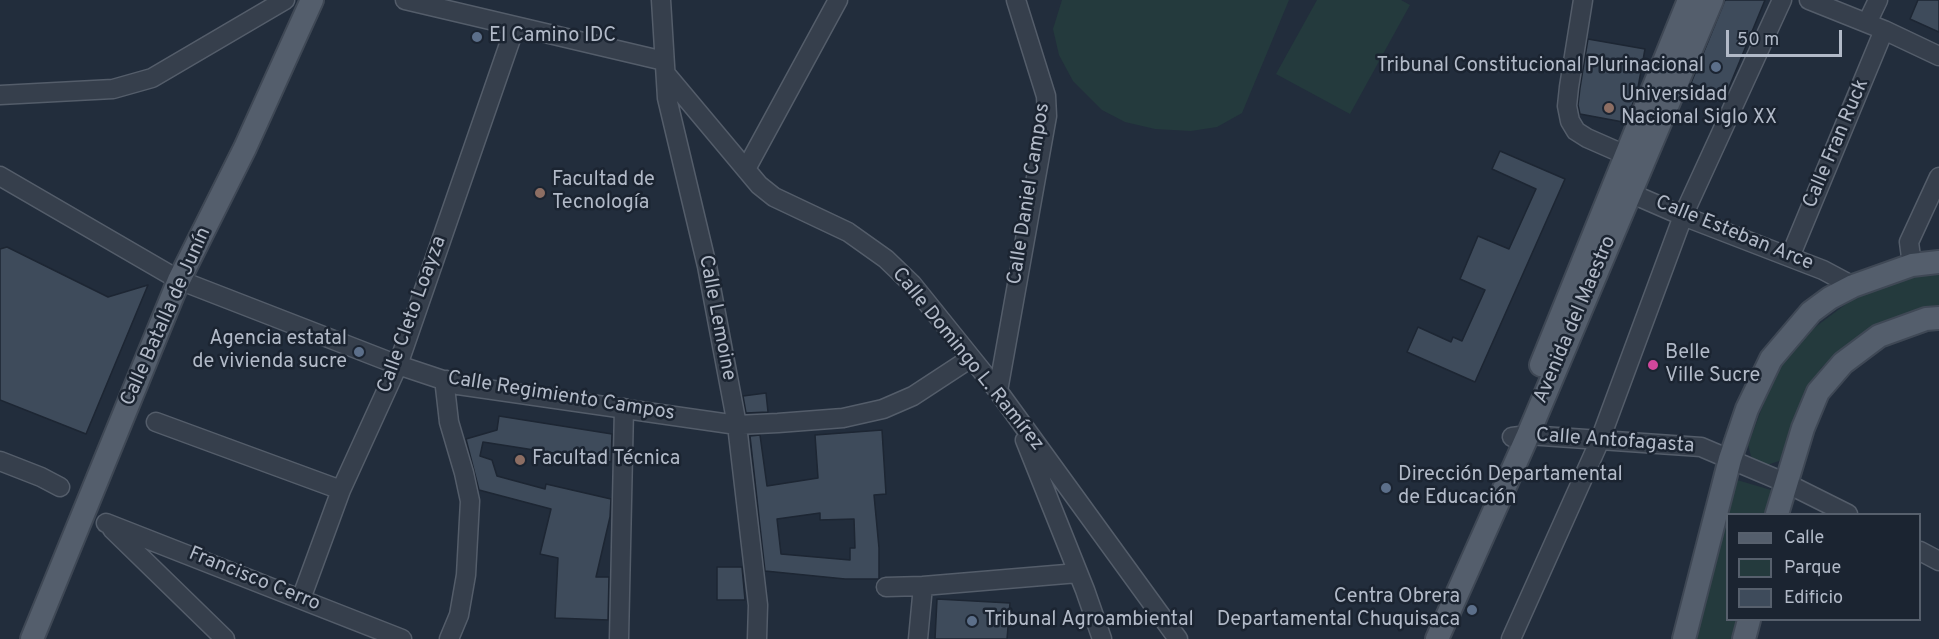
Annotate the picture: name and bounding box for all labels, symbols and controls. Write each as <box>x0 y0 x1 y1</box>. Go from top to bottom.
scale bar <box>1729 18 1844 56</box>
place label: El Camino IDC <box>489 25 616 49</box>
text: 50 m <box>1737 29 1779 52</box>
marker: El Camino IDC <box>470 30 484 44</box>
place label: Tribunal Constitucional Plurinacional <box>1376 55 1704 79</box>
marker: Tribunal Constitucional Plurinacional <box>1709 60 1723 74</box>
street label: Calle Fran Ruck <box>1799 76 1875 212</box>
place label: Universidad Nacional Siglo XX <box>1621 84 1777 131</box>
marker: Universidad Nacional Siglo XX <box>1602 101 1616 115</box>
street label: Calle Daniel Campos <box>1004 102 1056 286</box>
place label: Facultad de Tecnología <box>552 169 655 216</box>
marker: Facultad de Tecnología <box>533 186 547 200</box>
street label: Calle Esteban Arce <box>1651 191 1817 277</box>
street label: Calle Batalla de Junín <box>117 224 217 410</box>
street label: Calle Cleto Loayza <box>373 233 453 397</box>
street label: Avenida del Maestro <box>1530 233 1622 407</box>
street label: Calle Lemoine <box>692 253 740 383</box>
street label: Calle Domingo L. Ramírez <box>886 263 1048 457</box>
place label: Agencia estatal de vivienda sucre <box>192 328 347 375</box>
place label: Belle Ville Sucre <box>1665 342 1760 389</box>
marker: Agencia estatal de vivienda sucre <box>352 345 366 359</box>
marker: Belle Ville Sucre <box>1646 358 1660 372</box>
street label: Calle Regimiento Campos <box>446 367 676 427</box>
street label: Calle Antofagasta <box>1535 424 1695 460</box>
place label: Facultad Técnica <box>532 448 680 472</box>
marker: Facultad Técnica <box>513 453 527 467</box>
place label: Dirección Departamental de Educación <box>1398 464 1623 511</box>
marker: Dirección Departamental de Educación <box>1379 481 1393 495</box>
legend <box>1726 513 1921 621</box>
text: Calle <box>1784 527 1824 550</box>
street label: Francisco Cerro <box>185 543 323 617</box>
text: Parque <box>1784 557 1841 580</box>
place label: Centra Obrera Departamental Chuquisaca <box>1217 586 1460 633</box>
text: Edificio <box>1784 587 1843 610</box>
marker: Centra Obrera Departamental Chuquisaca <box>1465 603 1479 617</box>
place label: Tribunal Agroambiental <box>984 609 1194 633</box>
marker: Tribunal Agroambiental <box>965 614 979 628</box>

